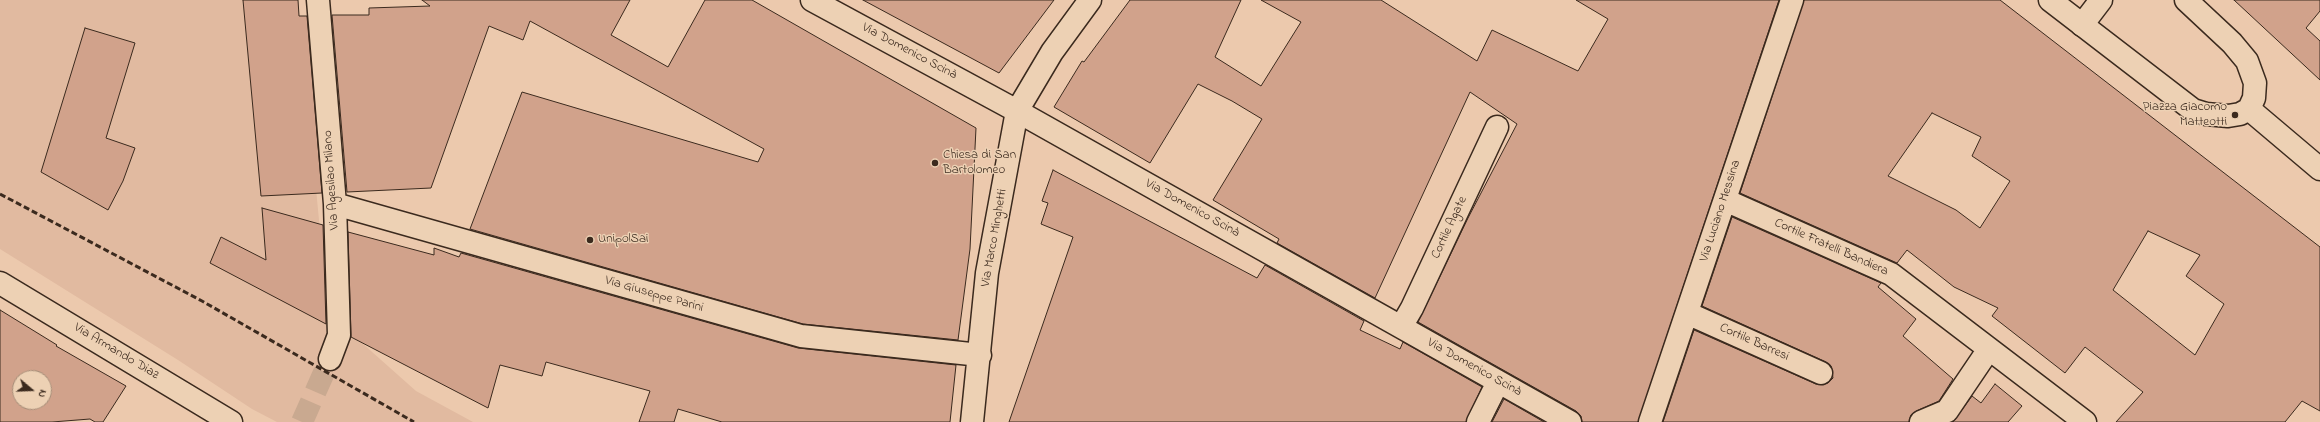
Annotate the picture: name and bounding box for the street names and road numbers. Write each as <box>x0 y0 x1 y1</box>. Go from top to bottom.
street label: Via Domenico Scinà <box>859 20 959 84</box>
street label: Via Agesilao Milano <box>321 130 343 230</box>
street label: Via Luciano Messina <box>1697 158 1745 264</box>
street label: Via Domenico Scinà <box>1142 177 1242 241</box>
street label: Via Marco Minghetti <box>979 188 1011 288</box>
street label: Cortile Agate <box>1429 194 1471 262</box>
street label: Cortile Fratelli Bandiera <box>1772 216 1890 280</box>
street label: Via Giuseppe Parini <box>603 273 705 317</box>
street label: Via Armando Diaz <box>71 320 161 384</box>
street label: Cortile Barresi <box>1717 321 1791 365</box>
street label: Via Domenico Scinà <box>1424 336 1524 400</box>

